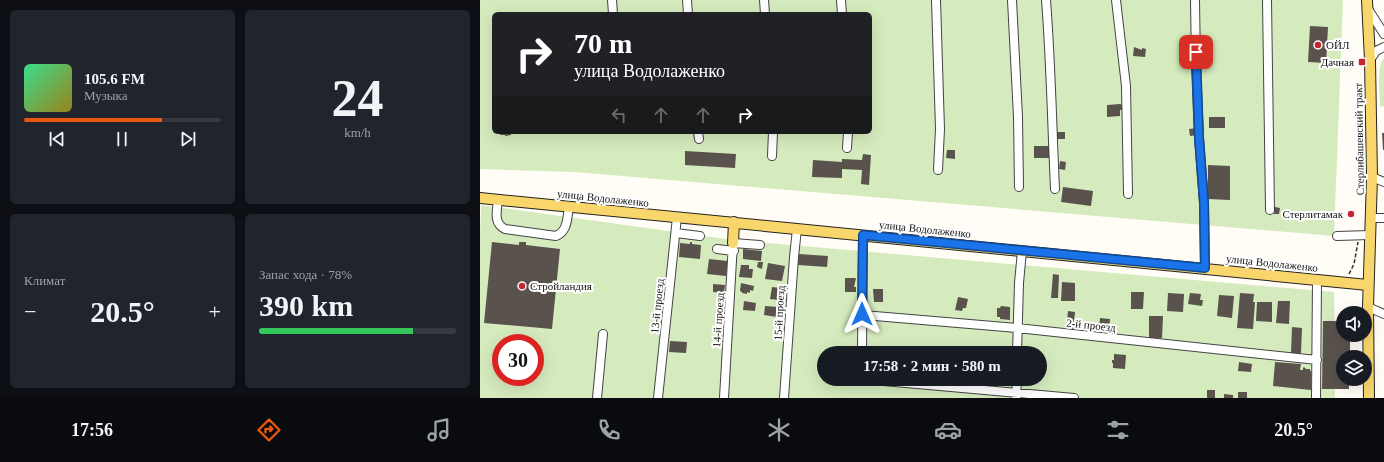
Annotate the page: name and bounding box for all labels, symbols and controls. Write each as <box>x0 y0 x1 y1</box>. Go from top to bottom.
icon: right <box>508 28 560 80</box>
text: 70 m <box>574 28 632 59</box>
pin <box>1179 35 1213 69</box>
place label: ОЙЛ <box>1326 39 1350 51</box>
marker: ОЙЛ <box>1313 40 1323 50</box>
icon: arrive <box>1185 41 1207 63</box>
place label: Дачная <box>1321 56 1354 68</box>
marker: Дачная <box>1357 57 1367 67</box>
text: улица Водолаженко <box>574 61 725 81</box>
text: 24 <box>332 70 384 127</box>
text: 105.6 FM <box>84 71 145 87</box>
street label: Стерлибашевский тракт <box>1352 82 1366 195</box>
text: Музыка <box>84 88 128 103</box>
icon: left <box>608 104 630 126</box>
icon: ahead <box>650 104 672 126</box>
icon: ahead <box>692 104 714 126</box>
icon: right <box>734 104 756 126</box>
text: km/h <box>344 125 371 140</box>
icon: previous <box>46 128 68 150</box>
icon: pause <box>111 128 133 150</box>
icon: next <box>177 128 199 150</box>
street label: улица Водолаженко <box>556 187 650 209</box>
place label: Стерлитамак <box>1282 208 1344 220</box>
marker: Стерлитамак <box>1346 209 1356 219</box>
street label: улица Водолаженко <box>878 218 972 240</box>
street label: улица Водолаженко <box>1225 252 1319 274</box>
text: Запас хода · 78% <box>259 267 352 282</box>
text: Климат <box>24 273 65 288</box>
street label: 13-й проезд <box>648 278 666 334</box>
place label: Стройландия <box>530 280 592 292</box>
marker: Стройландия <box>517 281 527 291</box>
street label: 15-й проезд <box>772 285 786 341</box>
text: 390 km <box>259 289 353 322</box>
street label: 14-й проезд <box>710 292 726 348</box>
position arrow <box>841 293 883 335</box>
text: 20.5° <box>90 295 155 328</box>
text: − <box>24 299 36 324</box>
text: + <box>209 299 221 324</box>
map controls <box>1336 306 1372 386</box>
button: sound <box>1336 306 1372 342</box>
street label: 2-й проезд <box>1066 316 1117 334</box>
speed limit sign: 30 <box>492 334 544 386</box>
button: layers <box>1336 350 1372 386</box>
text: 17:58 · 2 мин · 580 m <box>863 358 1001 374</box>
icon: directions <box>255 416 283 444</box>
icon: music <box>425 416 453 444</box>
icon: phone <box>595 416 623 444</box>
icon: climate <box>765 416 793 444</box>
icon: car <box>934 416 962 444</box>
icon: filters <box>1104 416 1132 444</box>
text: 17:56 <box>71 420 113 440</box>
text: 20.5° <box>1274 420 1313 440</box>

